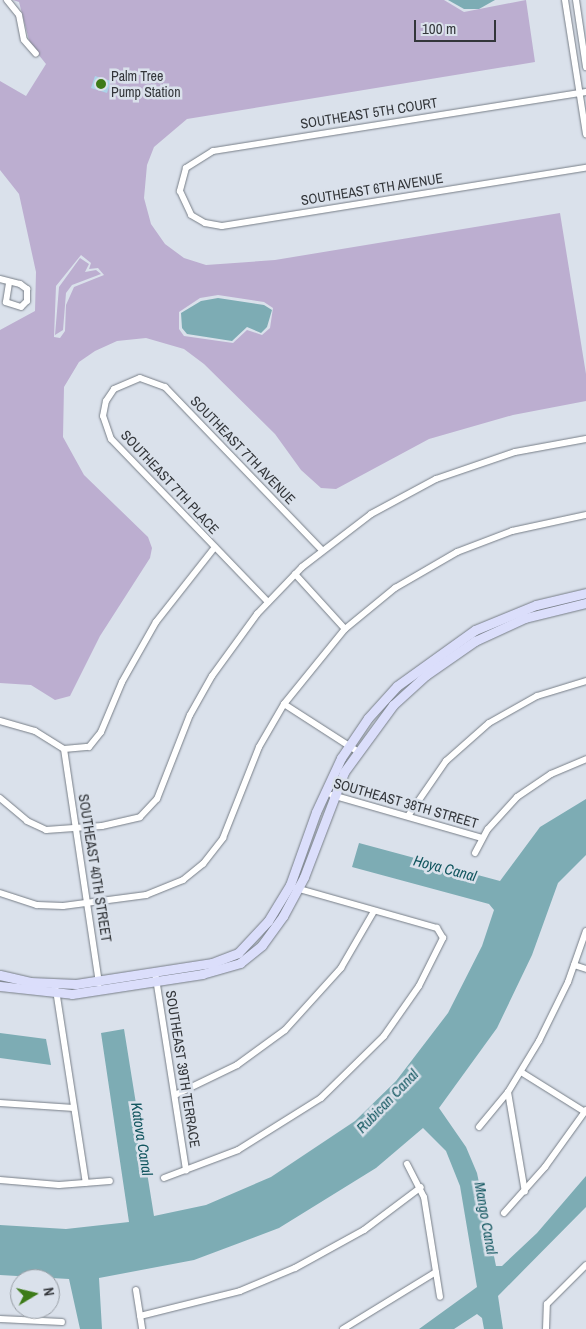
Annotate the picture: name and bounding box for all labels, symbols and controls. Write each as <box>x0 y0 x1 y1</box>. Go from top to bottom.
scale bar <box>416 10 498 42</box>
text: 100 m <box>422 18 456 39</box>
place label: Palm Tree Pump Station <box>111 68 181 100</box>
marker: Palm Tree Pump Station <box>95 78 107 90</box>
street label: SOUTHEAST 5TH COURT <box>299 94 439 132</box>
street label: SOUTHEAST 6TH AVENUE <box>299 169 445 209</box>
street label: SOUTHEAST 7TH AVENUE <box>187 392 299 508</box>
street label: SOUTHEAST 7TH PLACE <box>118 427 222 537</box>
street label: SOUTHEAST 38TH STREET <box>332 774 480 832</box>
street label: SOUTHEAST 40TH STREET <box>75 793 115 943</box>
water label: Hoya Canal <box>412 851 478 885</box>
street label: SOUTHEAST 39TH TERRACE <box>162 989 204 1149</box>
water label: Rubican Canal <box>352 1065 422 1137</box>
water label: Katova Canal <box>127 1101 157 1177</box>
water label: Mango Canal <box>471 1180 501 1256</box>
north arrow <box>10 1269 60 1319</box>
text: N <box>39 1286 58 1297</box>

